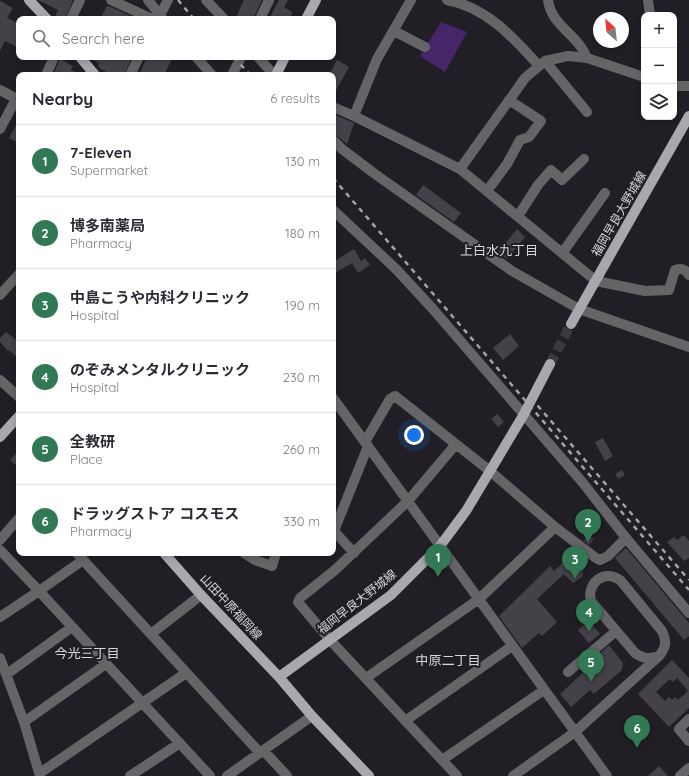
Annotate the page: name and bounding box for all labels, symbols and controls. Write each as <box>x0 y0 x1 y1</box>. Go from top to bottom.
north arrow <box>593 12 629 48</box>
map controls <box>641 12 677 120</box>
button: + <box>641 12 677 48</box>
search box <box>16 16 336 60</box>
icon: search <box>30 27 52 49</box>
text: Search here <box>62 29 145 48</box>
button: − <box>641 48 677 84</box>
button: layers <box>641 84 677 120</box>
text: Nearby <box>32 88 93 109</box>
text: 6 results <box>270 90 320 106</box>
text: 7-Eleven <box>70 143 132 162</box>
text: 1 <box>42 153 48 169</box>
text: 130 m <box>285 153 320 169</box>
text: Supermarket <box>70 162 148 178</box>
street label: 福岡早良大野城線 <box>588 168 649 259</box>
text: 博多南薬局 <box>70 216 145 235</box>
text: 2 <box>41 225 49 241</box>
text: 180 m <box>285 225 320 241</box>
text: Pharmacy <box>70 235 132 251</box>
district label: 上白水九丁目 <box>460 242 538 258</box>
text: 中島こうや内科クリニック <box>70 288 250 307</box>
text: 3 <box>42 297 48 313</box>
text: 190 m <box>285 297 320 313</box>
text: Hospital <box>70 307 119 323</box>
text: のぞみメンタルクリニック <box>70 360 250 379</box>
text: 4 <box>41 369 49 385</box>
text: 230 m <box>283 369 320 385</box>
text: Hospital <box>70 379 119 395</box>
your location <box>404 425 424 445</box>
text: 全教研 <box>70 432 115 451</box>
text: 5 <box>41 441 49 457</box>
text: 260 m <box>283 441 320 457</box>
text: Place <box>70 451 103 467</box>
text: ドラッグストア コスモス <box>70 504 239 523</box>
pin: 2 <box>575 509 601 542</box>
text: 6 <box>41 513 49 529</box>
text: 330 m <box>283 513 320 529</box>
text: Pharmacy <box>70 523 132 539</box>
pin: 1 <box>425 544 451 577</box>
pin: 3 <box>562 546 588 579</box>
street label: 福岡早良大野城線 <box>314 566 399 637</box>
street label: 山田中原福岡線 <box>197 571 266 642</box>
pin: 4 <box>576 599 602 632</box>
district label: 今光三丁目 <box>54 645 120 661</box>
pin: 5 <box>578 649 604 682</box>
district label: 中原二丁目 <box>415 652 481 668</box>
pin: 6 <box>624 715 650 748</box>

